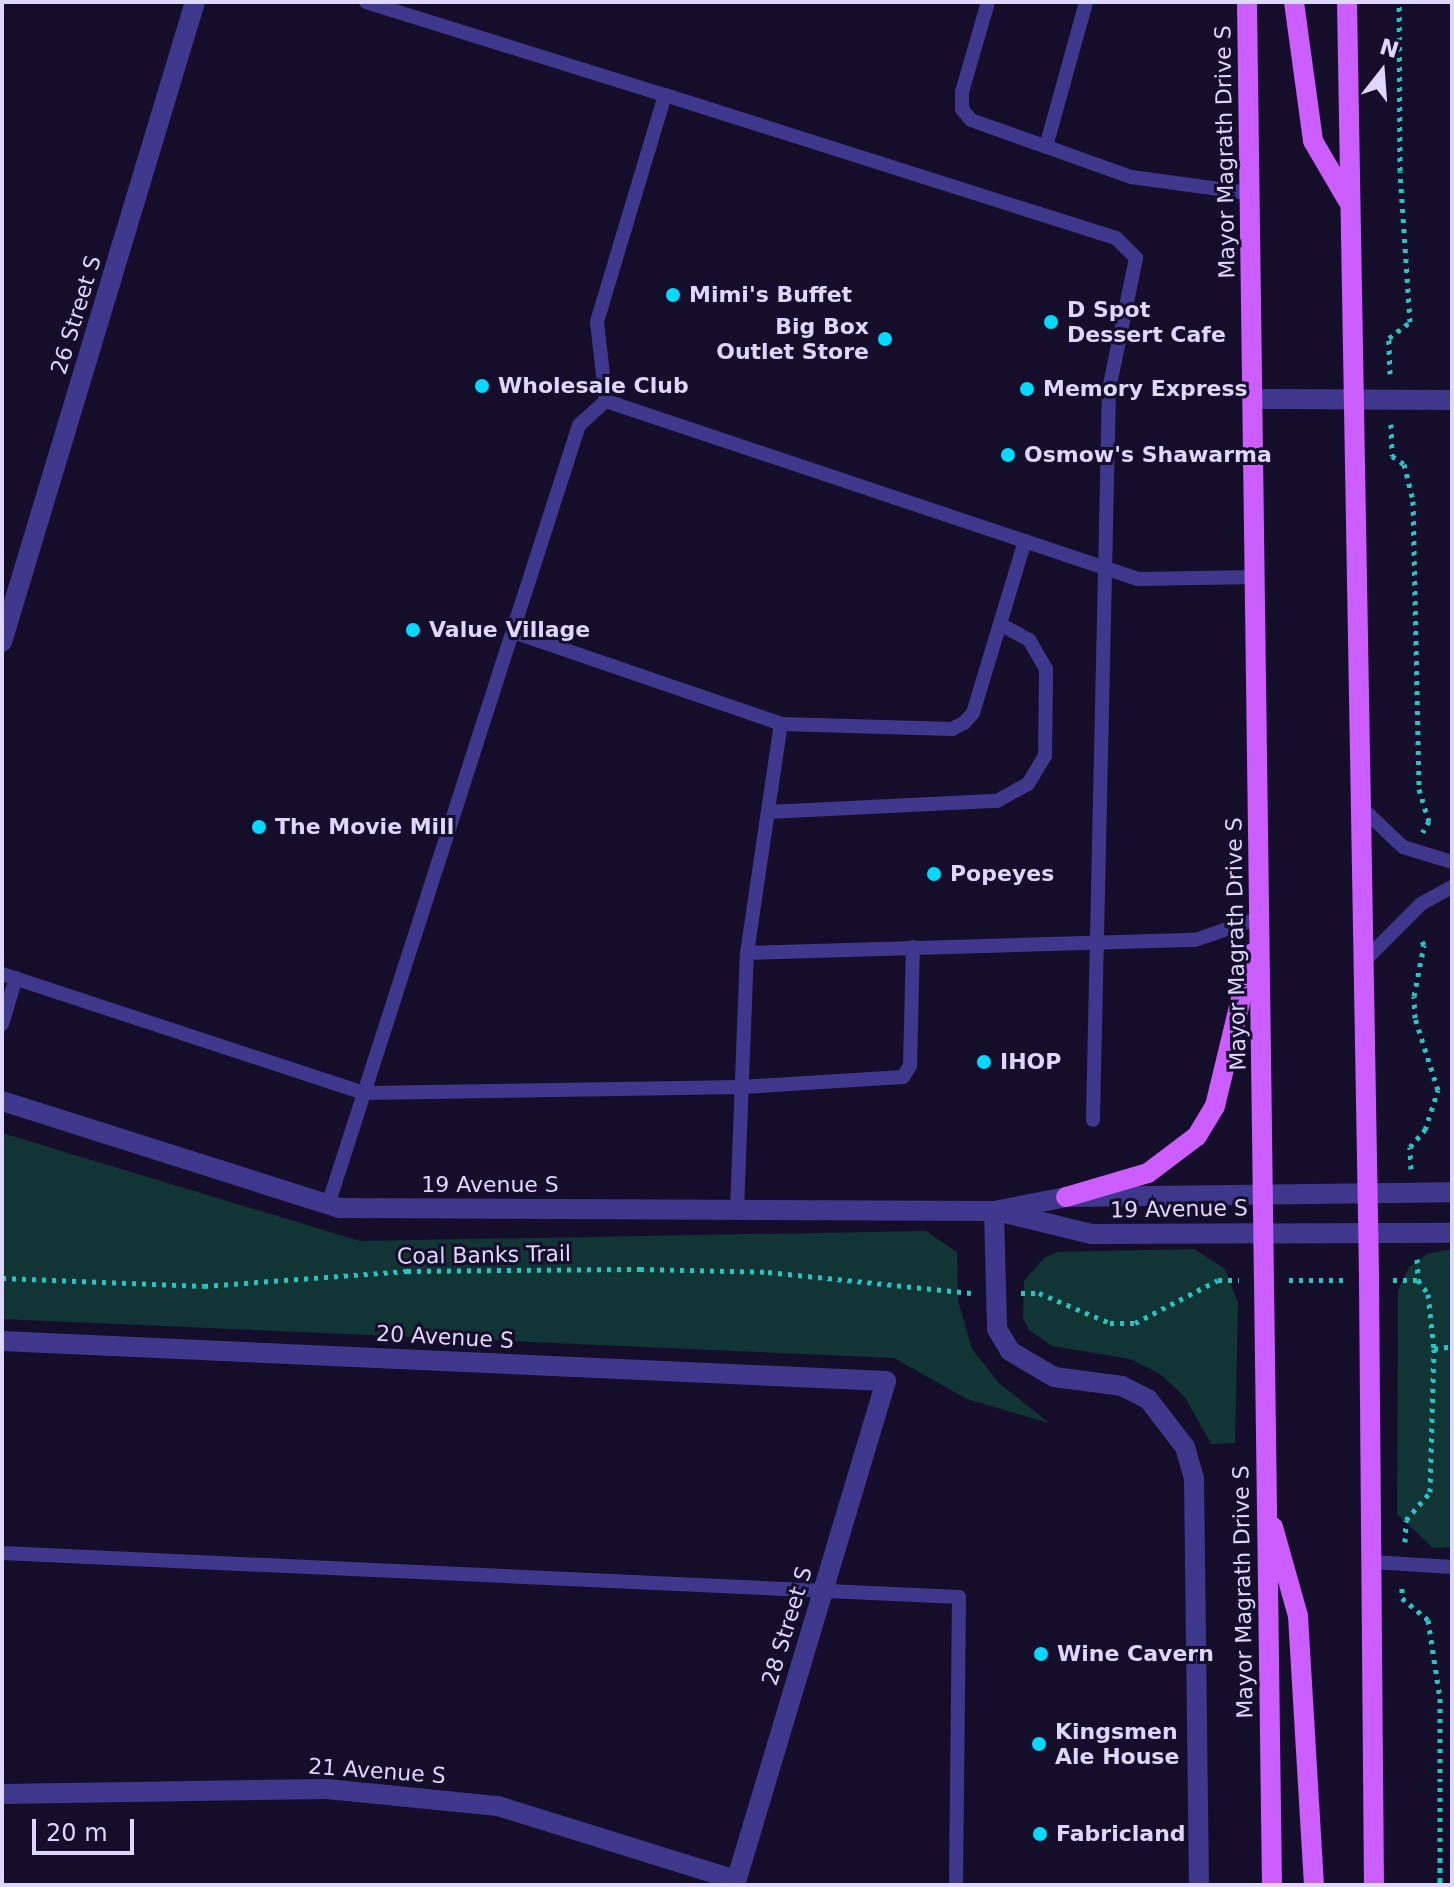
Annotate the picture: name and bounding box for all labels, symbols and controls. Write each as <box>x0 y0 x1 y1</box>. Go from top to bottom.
street label: Mayor Magrath Drive S <box>1210 25 1240 279</box>
north arrow <box>1342 32 1422 112</box>
text: N <box>1377 34 1402 63</box>
street label: 26 Street S <box>45 252 107 378</box>
place label: Mimi's Buffet <box>689 282 852 308</box>
marker: Mimi's Buffet <box>664 286 682 304</box>
place label: D Spot Dessert Cafe <box>1067 296 1226 348</box>
place label: Big Box Outlet Store <box>716 313 869 364</box>
marker: D Spot Dessert Cafe <box>1042 313 1060 331</box>
marker: Big Box Outlet Store <box>876 330 894 348</box>
place label: Wholesale Club <box>498 373 689 399</box>
place label: Memory Express <box>1043 376 1248 402</box>
marker: Wholesale Club <box>473 377 491 395</box>
marker: Memory Express <box>1018 380 1036 398</box>
place label: Osmow's Shawarma <box>1024 442 1272 468</box>
marker: Osmow's Shawarma <box>999 446 1017 464</box>
place label: Value Village <box>429 617 590 643</box>
marker: Value Village <box>404 621 422 639</box>
place label: The Movie Mill <box>275 814 454 840</box>
street label: Mayor Magrath Drive S <box>1221 817 1251 1071</box>
marker: The Movie Mill <box>250 818 268 836</box>
place label: Popeyes <box>950 861 1054 887</box>
marker: Popeyes <box>925 865 943 883</box>
place label: IHOP <box>1000 1049 1061 1075</box>
marker: IHOP <box>975 1053 993 1071</box>
street label: 19 Avenue S <box>421 1172 559 1198</box>
street label: 19 Avenue S <box>1110 1195 1248 1223</box>
street label: Coal Banks Trail <box>397 1240 571 1270</box>
street label: 20 Avenue S <box>376 1320 514 1354</box>
street label: Mayor Magrath Drive S <box>1228 1465 1258 1719</box>
street label: 28 Street S <box>756 1563 818 1689</box>
place label: Wine Cavern <box>1057 1641 1214 1667</box>
marker: Wine Cavern <box>1032 1645 1050 1663</box>
place label: Kingsmen Ale House <box>1055 1718 1179 1770</box>
marker: Kingsmen Ale House <box>1030 1735 1048 1753</box>
street label: 21 Avenue S <box>307 1753 447 1789</box>
scale bar <box>36 1803 138 1853</box>
text: 20 m <box>46 1819 108 1847</box>
place label: Fabricland <box>1056 1821 1186 1847</box>
marker: Fabricland <box>1031 1825 1049 1843</box>

